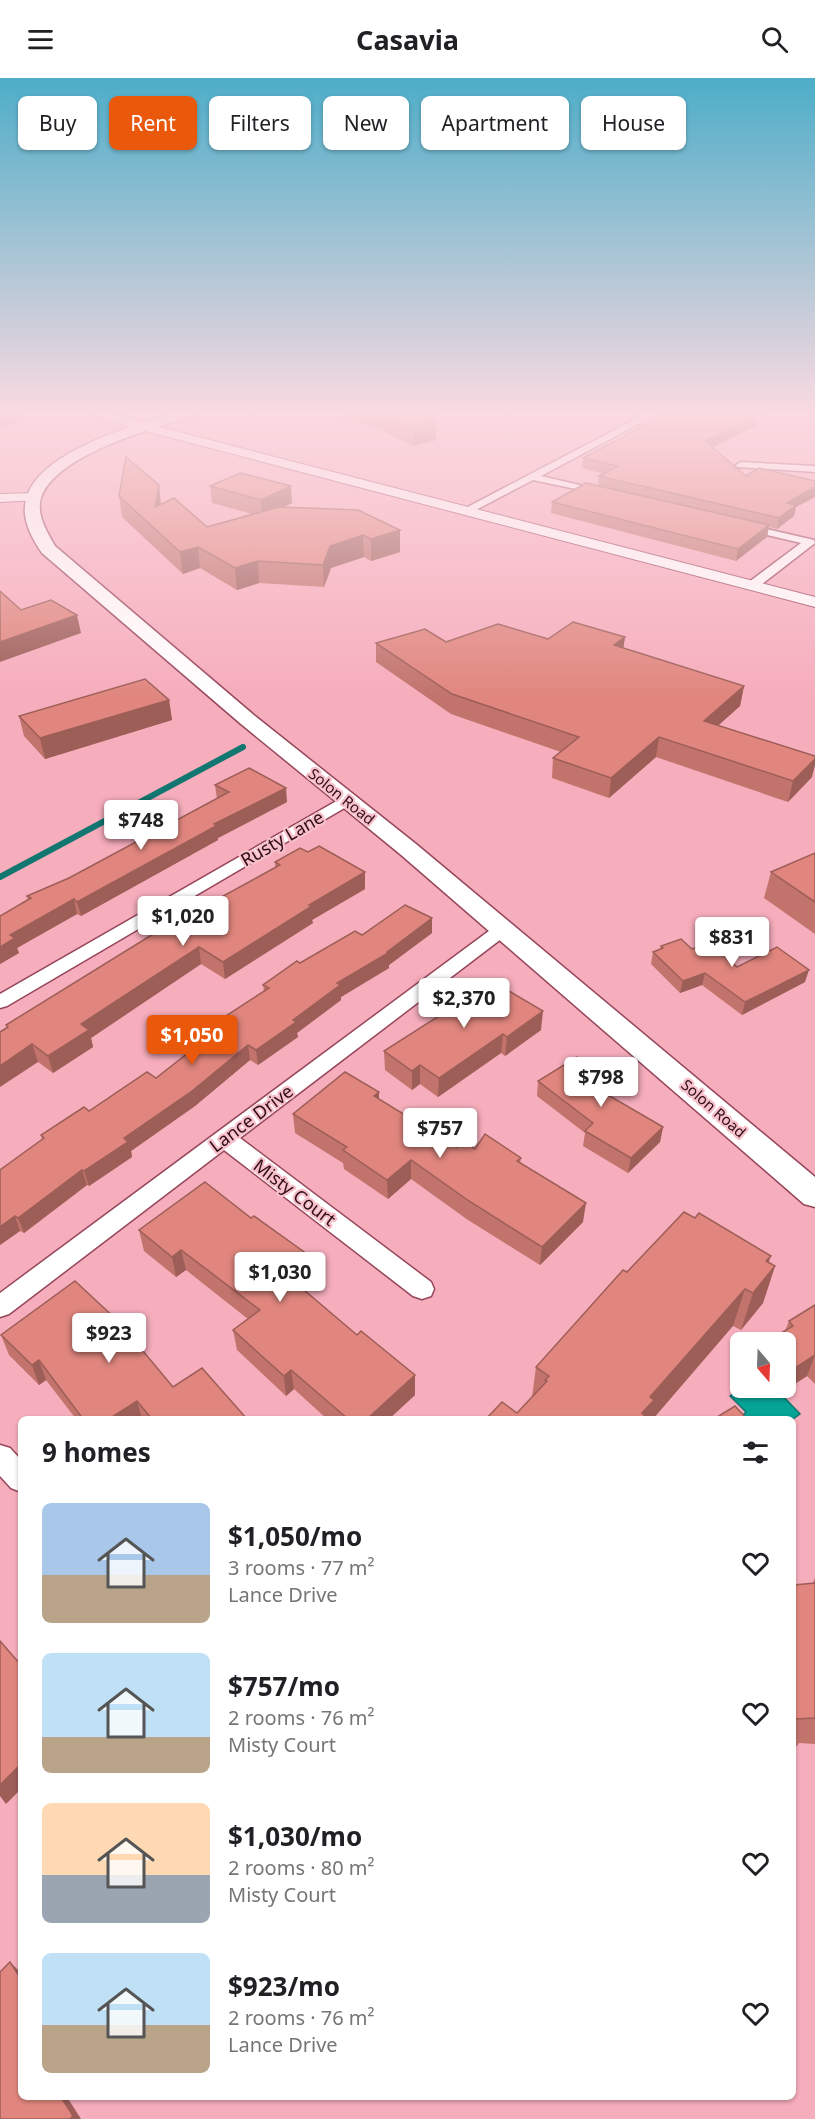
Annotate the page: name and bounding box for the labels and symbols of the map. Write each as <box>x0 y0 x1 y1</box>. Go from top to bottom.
street label: Solon Road <box>305 763 379 829</box>
pin: $748 <box>105 800 177 851</box>
street label: Rusty Lane <box>236 805 328 871</box>
pin: $1,020 <box>134 896 232 947</box>
pin: $831 <box>696 917 768 968</box>
pin: $2,370 <box>415 978 513 1029</box>
pin: $1,050 <box>143 1015 241 1066</box>
pin: $798 <box>565 1057 637 1108</box>
street label: Solon Road <box>677 1074 751 1142</box>
street label: Lance Drive <box>204 1079 298 1157</box>
pin: $757 <box>404 1108 476 1159</box>
street label: Misty Court <box>249 1153 341 1231</box>
pin: $1,030 <box>231 1252 329 1303</box>
pin: $923 <box>73 1313 145 1364</box>
north arrow <box>730 1332 796 1398</box>

